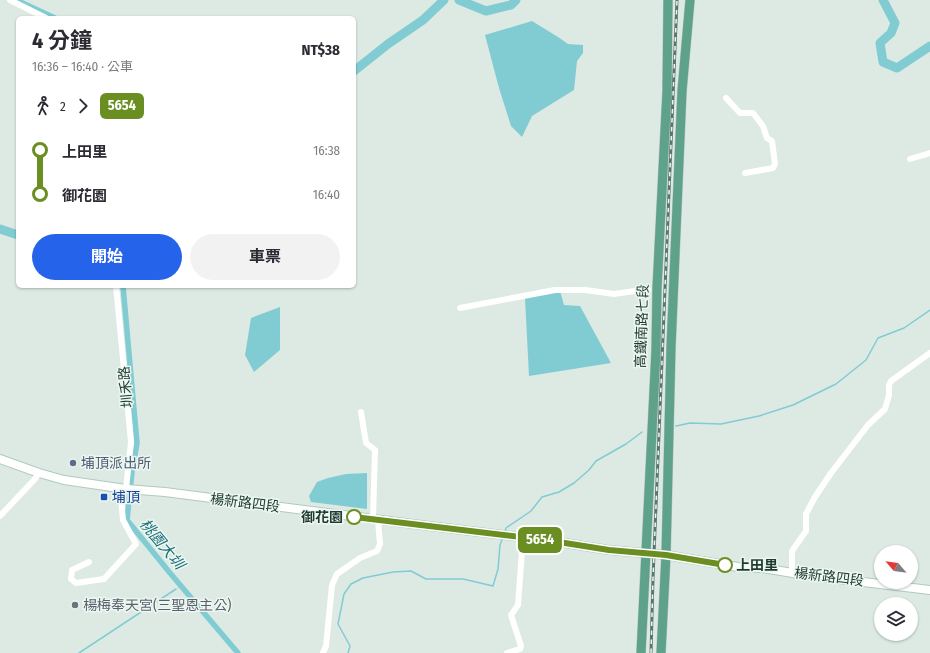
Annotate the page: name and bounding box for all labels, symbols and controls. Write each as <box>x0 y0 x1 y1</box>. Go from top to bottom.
text: 4 分鐘 <box>32 27 92 54</box>
text: NT$38 <box>301 41 340 59</box>
text: 16:36 – 16:40 · 公車 <box>32 59 133 74</box>
icon: walk <box>32 95 54 117</box>
icon: forward <box>72 95 94 117</box>
text: 5654 <box>108 97 136 114</box>
text: 2 <box>60 99 66 114</box>
text: 上田里 <box>62 143 107 161</box>
text: 16:38 <box>313 143 340 158</box>
text: 御花園 <box>62 187 107 205</box>
text: 16:40 <box>313 187 340 202</box>
button: 開始 <box>32 234 182 280</box>
button: 車票 <box>190 234 340 280</box>
street label: 高鐵南路七段 <box>632 284 652 368</box>
street label: 圳禾路 <box>116 365 136 409</box>
place label: 埔頂派出所 <box>81 455 151 472</box>
marker: 埔頂派出所 <box>68 458 78 468</box>
place label: 埔頂 <box>112 489 140 506</box>
street label: 楊新路四段 <box>209 490 281 516</box>
marker: 埔頂 <box>99 492 109 502</box>
place label: 御花園 <box>301 509 343 526</box>
marker: 御花園 <box>346 509 362 525</box>
water label: 桃園大圳 <box>136 515 189 574</box>
line badge: 5654 <box>512 527 568 553</box>
text: 5654 <box>526 531 554 548</box>
north arrow <box>874 545 918 589</box>
map controls <box>874 545 918 641</box>
marker: 上田里 <box>717 557 733 573</box>
place label: 上田里 <box>736 557 778 574</box>
street label: 楊新路四段 <box>793 564 865 590</box>
place label: 楊梅奉天宮(三聖恩主公) <box>83 597 231 614</box>
button: layers <box>874 597 918 641</box>
marker: 楊梅奉天宮(三聖恩主公) <box>70 600 80 610</box>

